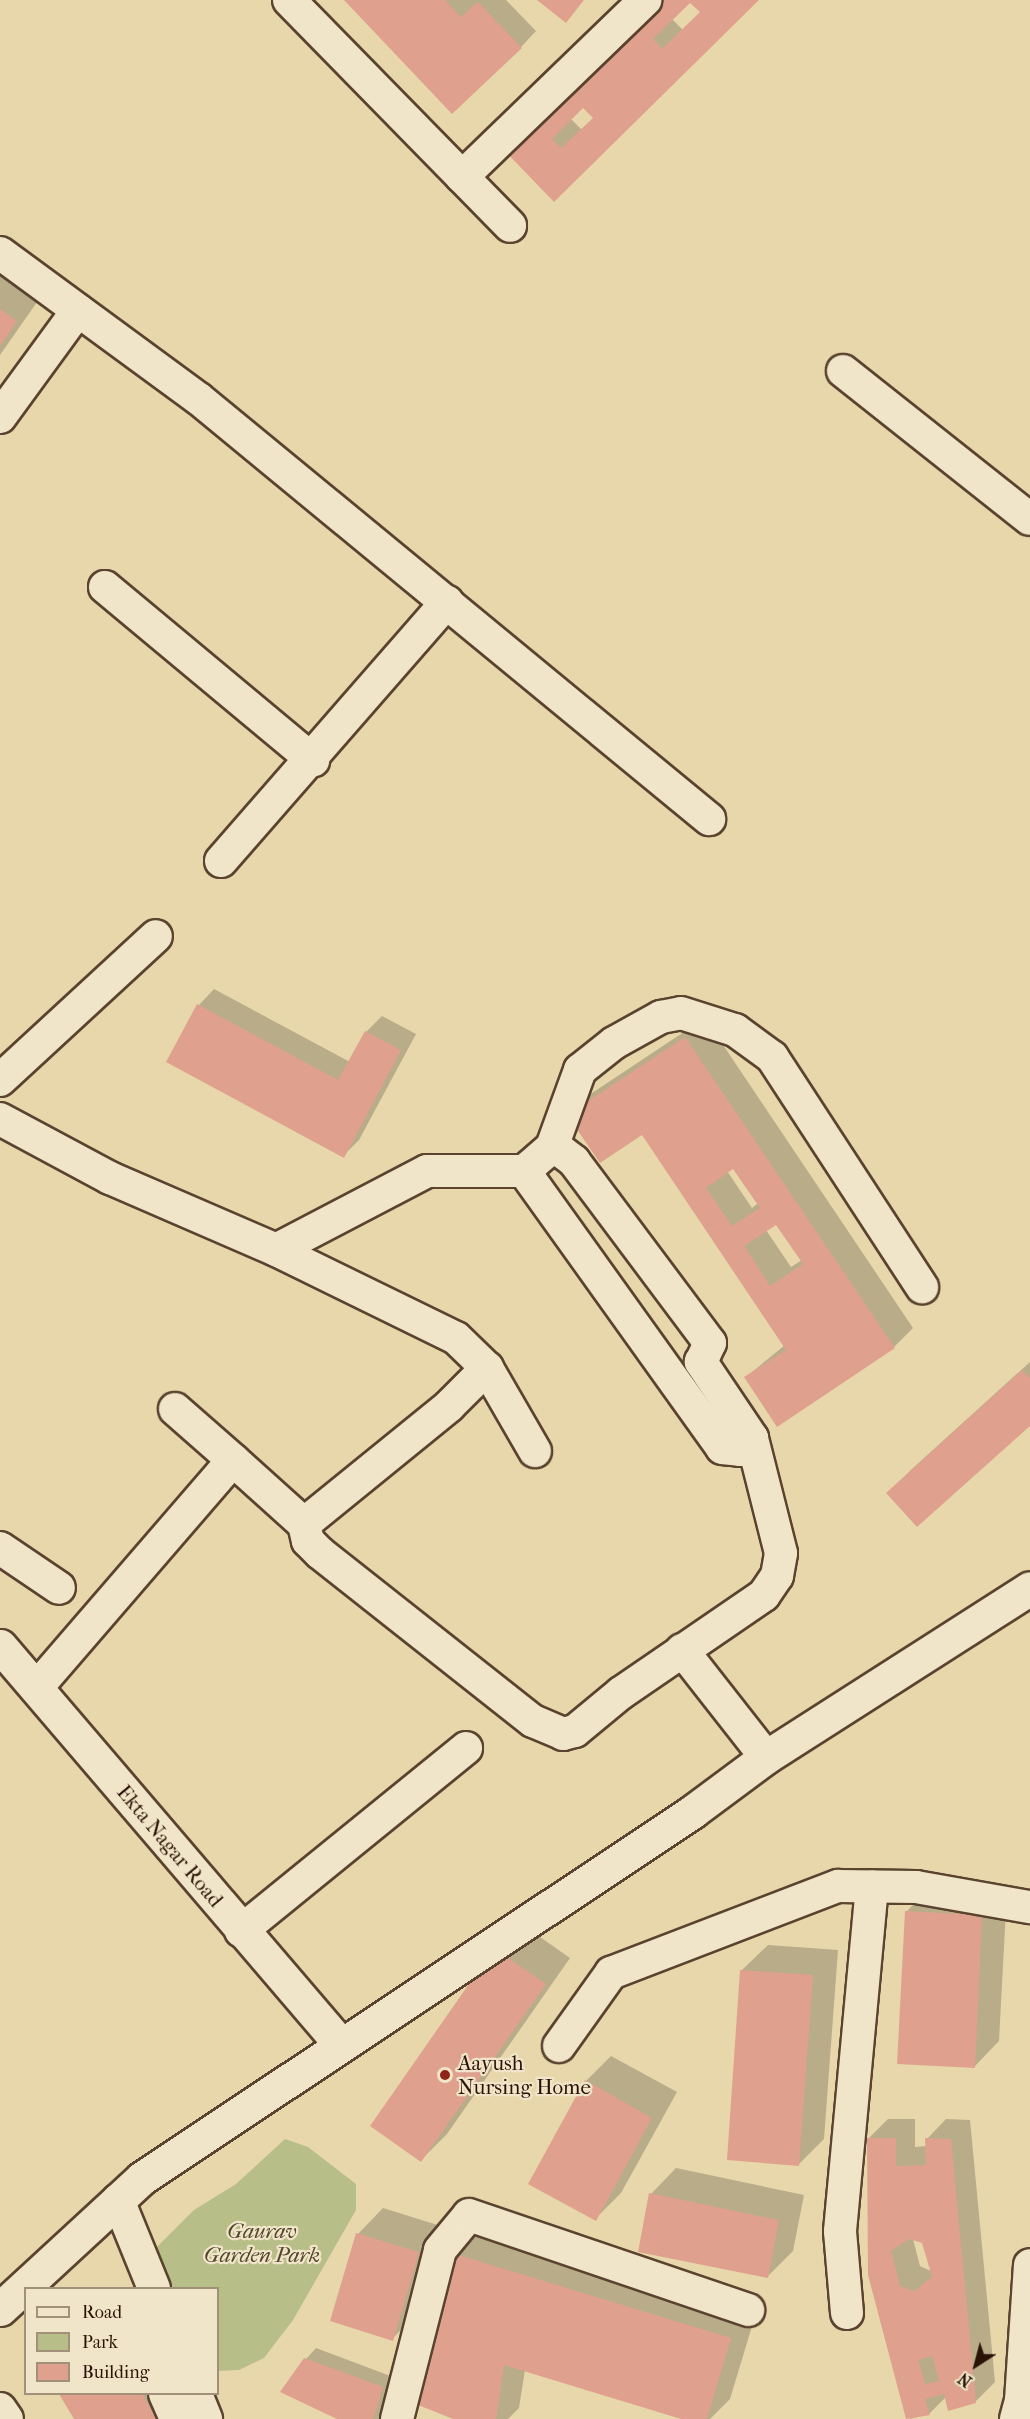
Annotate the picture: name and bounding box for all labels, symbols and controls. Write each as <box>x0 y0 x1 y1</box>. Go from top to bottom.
street label: Ekta Nagar Road <box>112 1780 228 1912</box>
place label: Aayush Nursing Home <box>458 2050 591 2100</box>
marker: Aayush Nursing Home <box>436 2066 454 2084</box>
park label: Gaurav Garden Park <box>204 2218 320 2268</box>
legend <box>24 2287 219 2395</box>
text: Road <box>82 2302 122 2323</box>
text: Park <box>82 2332 118 2353</box>
north arrow <box>946 2335 1006 2395</box>
text: Building <box>82 2362 149 2383</box>
text: N <box>955 2369 976 2391</box>

